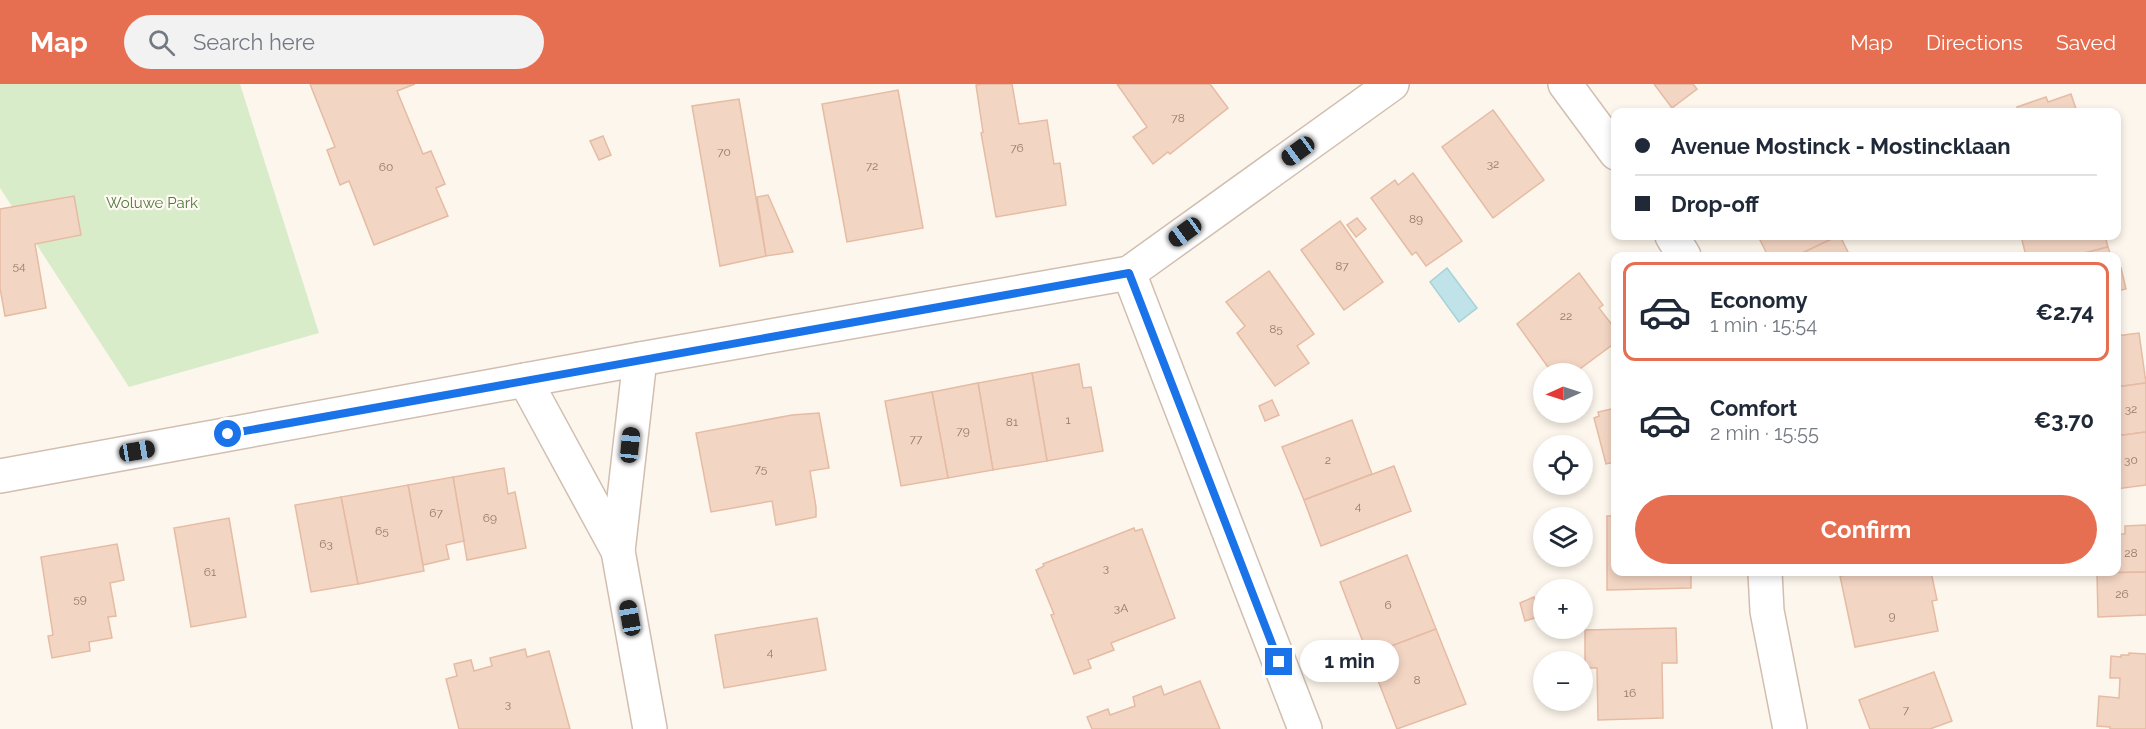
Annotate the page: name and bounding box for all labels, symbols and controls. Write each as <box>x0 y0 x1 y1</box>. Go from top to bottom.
search box <box>124 15 544 69</box>
text: Map <box>30 26 88 59</box>
icon: search <box>145 26 178 59</box>
text: Search here <box>193 29 315 55</box>
text: Map <box>1850 30 1893 55</box>
text: Directions <box>1926 30 2023 55</box>
text: Saved <box>2056 30 2116 55</box>
house number: 78 <box>1171 111 1185 125</box>
car <box>1278 133 1318 169</box>
text: Avenue Mostinck - Mostincklaan <box>1671 133 2011 159</box>
house number: 76 <box>1010 141 1024 155</box>
house number: 70 <box>717 145 731 159</box>
house number: 32 <box>1487 157 1499 171</box>
house number: 72 <box>866 159 878 173</box>
house number: 60 <box>379 160 393 174</box>
text: Drop-off <box>1671 191 1759 217</box>
park label: Woluwe Park <box>106 194 198 212</box>
house number: 89 <box>1409 212 1423 226</box>
car <box>1165 214 1205 250</box>
house number: 54 <box>12 259 26 273</box>
house number: 87 <box>1335 259 1349 273</box>
icon: car <box>1638 285 1692 339</box>
text: Economy <box>1710 287 1808 313</box>
text: €2.74 <box>2035 299 2094 325</box>
house number: 22 <box>1560 309 1572 323</box>
text: 1 min · 15:54 <box>1710 313 1817 337</box>
house number: 85 <box>1269 322 1283 336</box>
north arrow <box>1533 363 1593 423</box>
map controls <box>1533 363 1593 711</box>
icon: car <box>1638 393 1692 447</box>
text: Comfort <box>1710 395 1797 421</box>
house number: 32 <box>2125 402 2137 416</box>
text: €3.70 <box>2034 407 2094 433</box>
house number: 1 <box>1065 413 1071 427</box>
house number: 81 <box>1006 415 1018 429</box>
route start <box>214 420 241 447</box>
text: 2 min · 15:55 <box>1710 421 1819 445</box>
house number: 79 <box>956 424 970 438</box>
car <box>619 426 641 464</box>
house number: 77 <box>910 432 923 446</box>
button: locate <box>1533 435 1593 495</box>
car <box>118 439 156 463</box>
house number: 2 <box>1325 453 1331 467</box>
house number: 30 <box>2124 453 2138 467</box>
house number: 75 <box>755 462 768 476</box>
button: Confirm <box>1635 495 2097 564</box>
house number: 4 <box>1355 499 1362 513</box>
house number: 67 <box>429 506 443 520</box>
button: layers <box>1533 507 1593 567</box>
house number: 69 <box>483 511 497 525</box>
house number: 65 <box>375 524 389 538</box>
house number: 63 <box>319 537 333 551</box>
house number: 28 <box>2124 546 2138 560</box>
house number: 3 <box>1103 561 1109 575</box>
house number: 61 <box>204 565 216 579</box>
button: + <box>1533 579 1593 639</box>
house number: 26 <box>2115 587 2129 601</box>
house number: 59 <box>73 592 87 606</box>
house number: 6 <box>1384 598 1392 612</box>
car <box>618 599 642 637</box>
house number: 3A <box>1114 601 1128 615</box>
house number: 9 <box>1888 609 1896 623</box>
callout: 1 min <box>1300 641 1399 683</box>
house number: 4 <box>767 645 774 659</box>
route end <box>1265 648 1292 675</box>
text: 1 min <box>1324 649 1375 673</box>
button: − <box>1533 651 1593 711</box>
house number: 8 <box>1413 673 1421 687</box>
house number: 16 <box>1624 686 1636 700</box>
house number: 3 <box>505 697 511 711</box>
house number: 7 <box>1903 703 1910 717</box>

